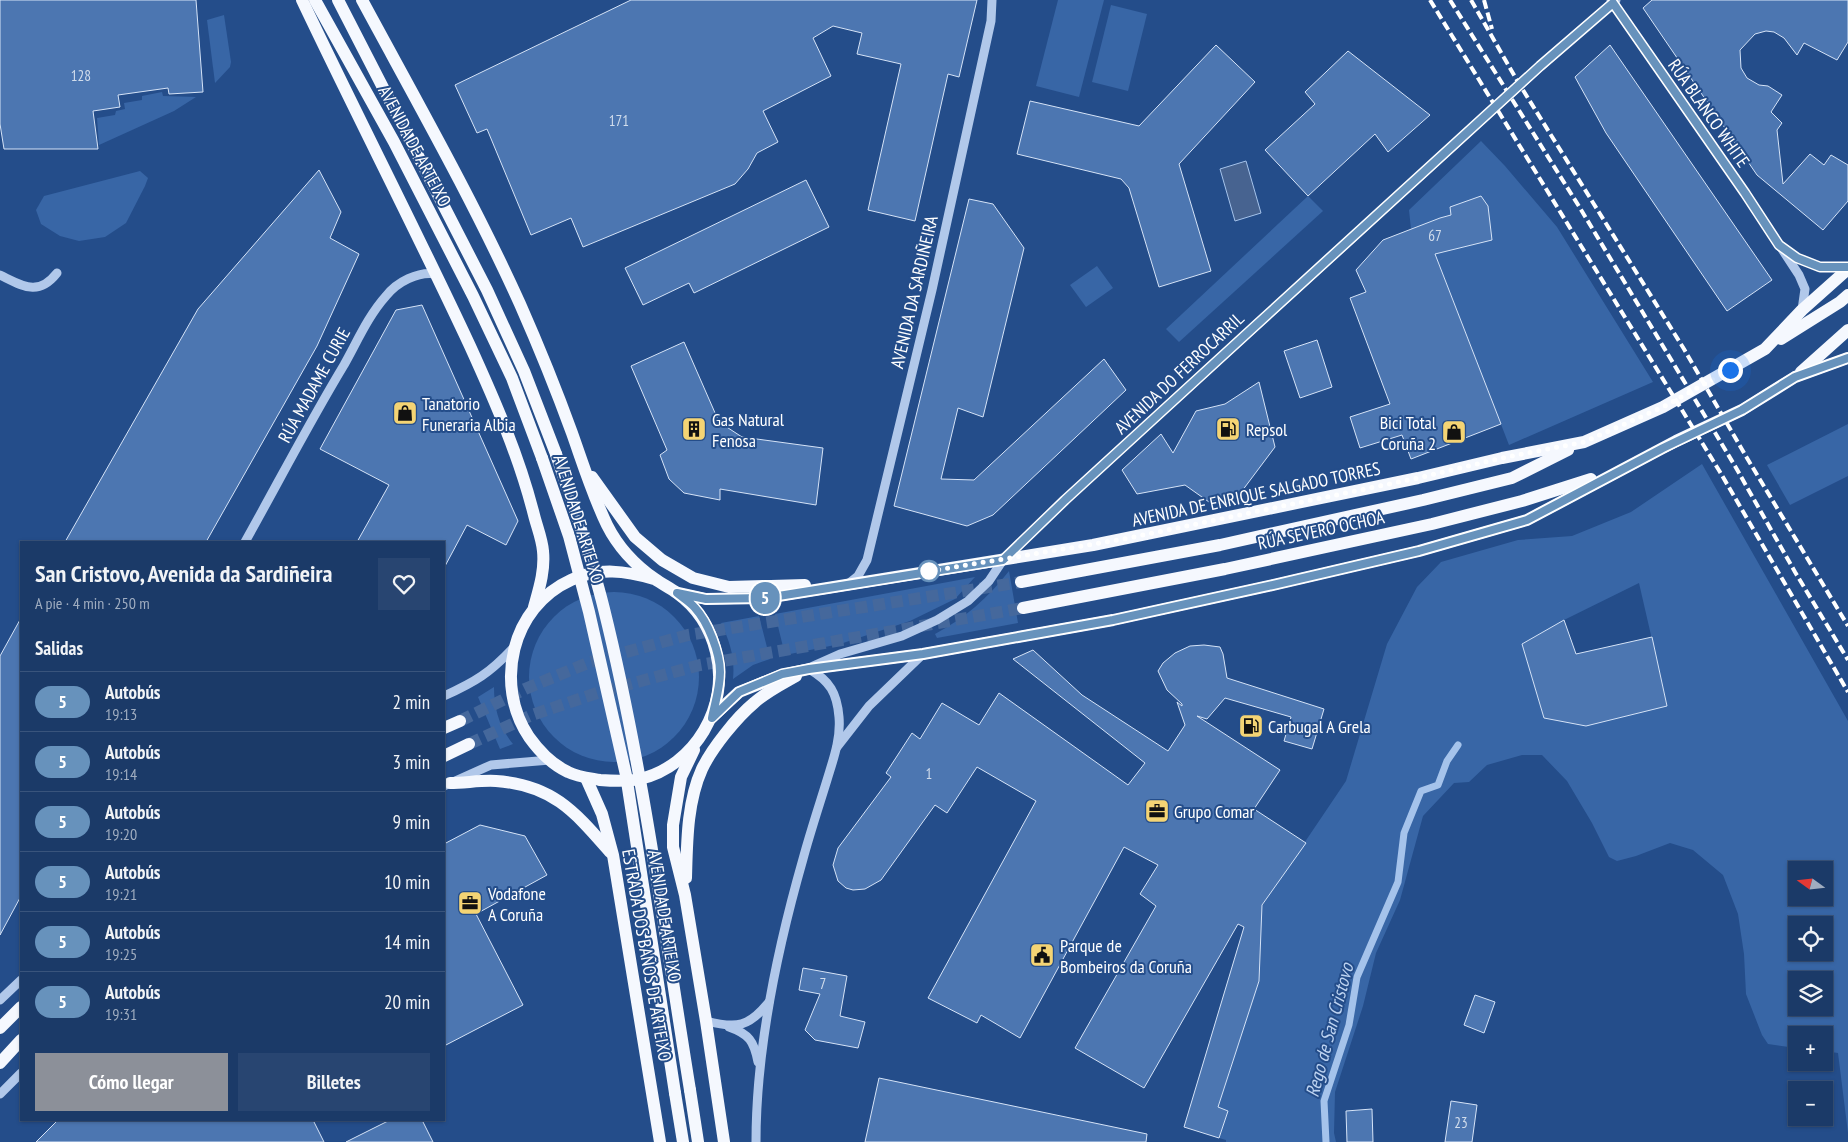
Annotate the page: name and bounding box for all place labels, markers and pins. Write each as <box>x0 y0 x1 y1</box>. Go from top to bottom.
place label: Tanatorio Funeraria Albia <box>422 392 516 436</box>
shop icon: Tanatorio Funeraria Albia <box>392 400 418 426</box>
place label: Gas Natural Fenosa <box>712 408 785 452</box>
place label: Bici Total Coruña 2 <box>1380 411 1437 455</box>
building icon: Gas Natural Fenosa <box>681 416 707 442</box>
fuel station icon: Repsol <box>1215 416 1241 442</box>
place label: Repsol <box>1246 418 1288 441</box>
shop icon: Bici Total Coruña 2 <box>1441 419 1467 445</box>
unlabelled marker <box>918 560 940 582</box>
fuel station icon: Carbugal A Grela <box>1238 713 1264 739</box>
place label: Carbugal A Grela <box>1268 715 1371 738</box>
office icon: Grupo Comar <box>1144 798 1170 824</box>
place label: Grupo Comar <box>1174 800 1254 823</box>
place label: Vodafone A Coruña <box>487 882 546 926</box>
office icon: Vodafone A Coruña <box>457 890 483 916</box>
place label: Parque de Bombeiros da Coruña <box>1060 934 1192 978</box>
public building icon: Parque de Bombeiros da Coruña <box>1029 942 1055 968</box>

